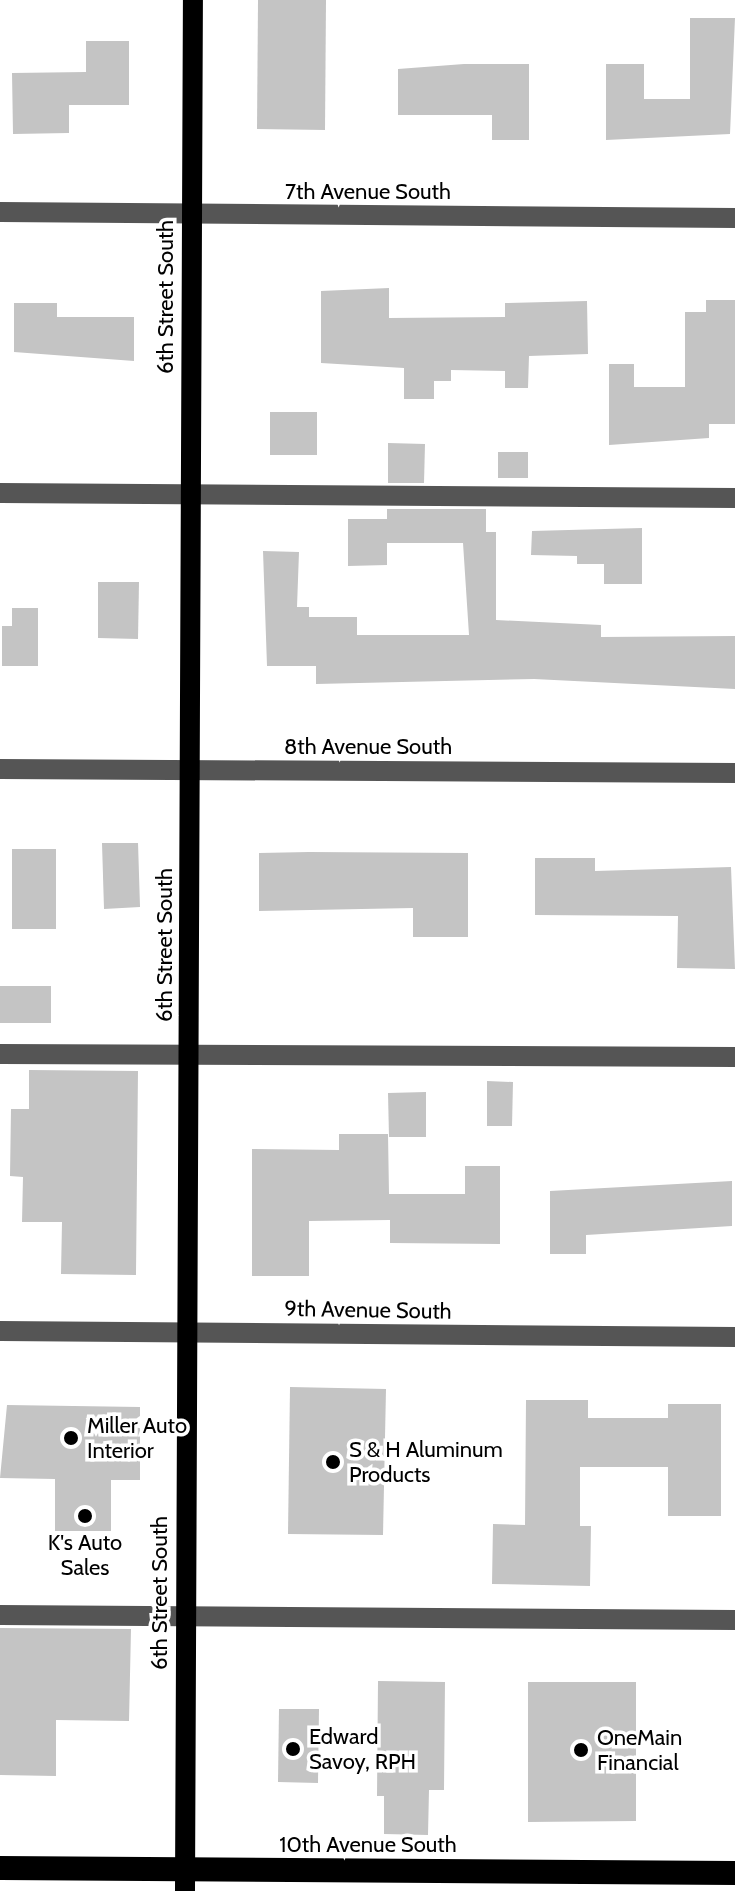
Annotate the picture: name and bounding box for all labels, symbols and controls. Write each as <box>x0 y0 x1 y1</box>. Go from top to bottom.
street label: 7th Avenue South <box>285 179 451 205</box>
street label: 6th Street South <box>153 220 179 374</box>
street label: 8th Avenue South <box>284 734 452 760</box>
street label: 6th Street South <box>152 868 178 1022</box>
street label: 9th Avenue South <box>284 1295 452 1325</box>
place label: Miller Auto Interior <box>87 1412 187 1464</box>
marker: Miller Auto Interior <box>62 1429 80 1447</box>
place label: S & H Aluminum Products <box>349 1436 503 1488</box>
marker: S & H Aluminum Products <box>324 1453 342 1471</box>
marker: K's Auto Sales <box>76 1507 94 1525</box>
street label: 6th Street South <box>147 1516 173 1670</box>
place label: K's Auto Sales <box>48 1529 122 1580</box>
place label: Edward Savoy, RPH <box>309 1723 416 1774</box>
place label: OneMain Financial <box>597 1724 682 1776</box>
marker: Edward Savoy, RPH <box>284 1740 302 1758</box>
marker: OneMain Financial <box>572 1741 590 1759</box>
street label: 10th Avenue South <box>279 1832 457 1858</box>

